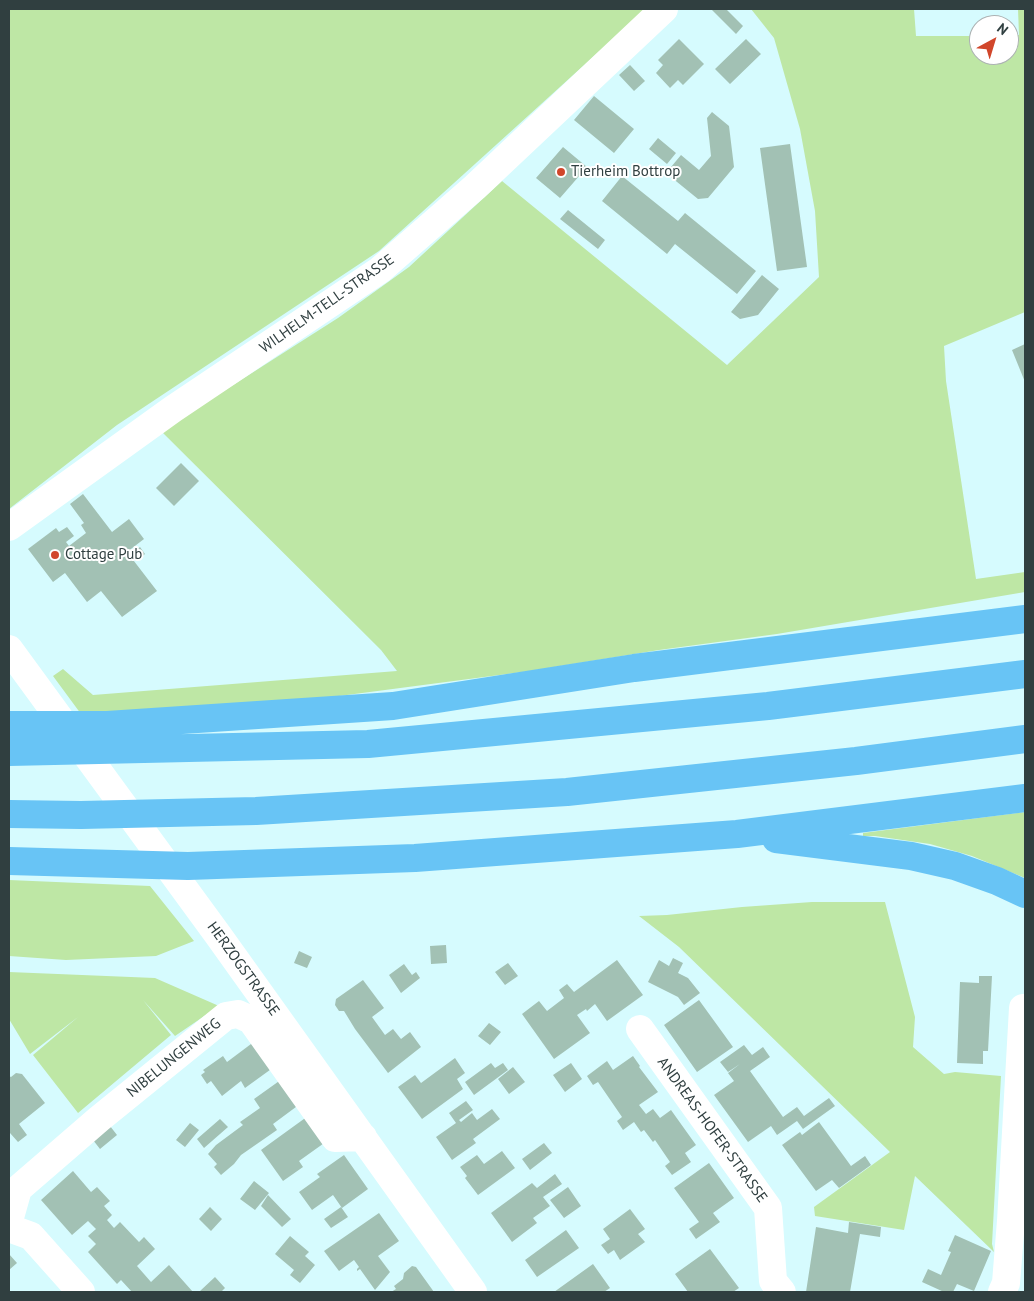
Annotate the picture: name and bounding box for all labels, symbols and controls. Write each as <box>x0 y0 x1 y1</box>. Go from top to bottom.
north arrow <box>969 15 1019 65</box>
text: N <box>994 19 1012 39</box>
place label: Tierheim Bottrop <box>571 163 680 181</box>
marker: Tierheim Bottrop <box>555 166 567 178</box>
street label: WILHELM-TELL-STRASSE <box>256 251 398 357</box>
place label: Cottage Pub <box>65 546 142 564</box>
marker: Cottage Pub <box>49 549 61 561</box>
street label: HERZOGSTRASSE <box>203 919 283 1019</box>
street label: NIBELUNGENWEG <box>123 1015 225 1101</box>
street label: ANDREAS-HOFER-STRASSE <box>653 1054 771 1206</box>

